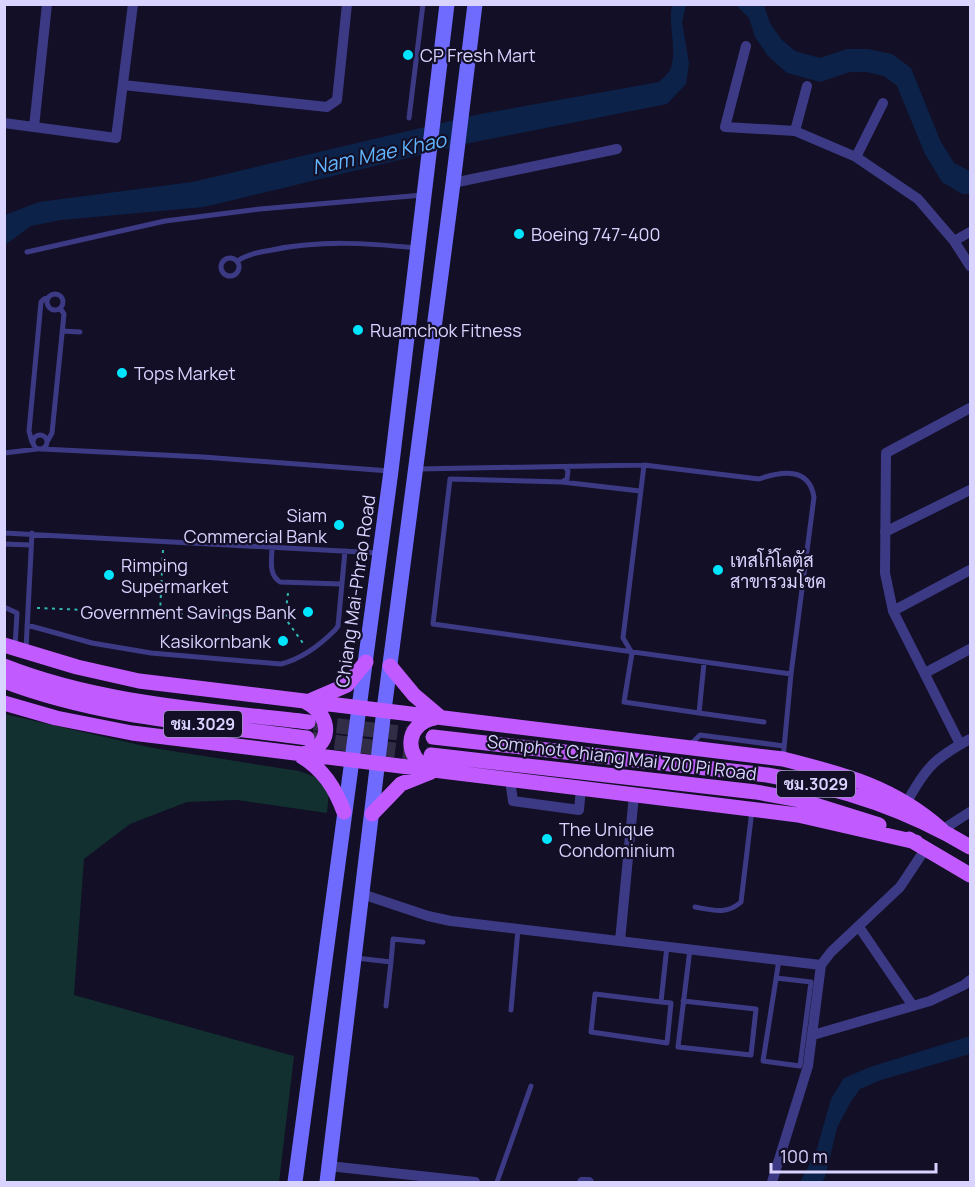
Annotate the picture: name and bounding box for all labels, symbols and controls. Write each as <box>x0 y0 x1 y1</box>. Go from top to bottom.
place label: CP Fresh Mart <box>420 43 536 67</box>
marker: CP Fresh Mart <box>401 48 415 62</box>
water label: Nam Mae Khao <box>310 125 449 180</box>
place label: Boeing 747-400 <box>531 222 660 246</box>
marker: Boeing 747-400 <box>512 227 526 241</box>
place label: Ruamchok Fitness <box>370 318 522 342</box>
marker: Ruamchok Fitness <box>351 323 365 337</box>
place label: Tops Market <box>134 361 236 385</box>
marker: Tops Market <box>115 366 129 380</box>
street label: Chiang Mai-Phrao Road <box>330 493 380 689</box>
place label: Siam Commercial Bank <box>184 503 328 548</box>
marker: Siam Commercial Bank <box>332 518 346 532</box>
place label: เทสโก้โลตัส สาขารวมโชค <box>730 548 826 593</box>
place label: Rimping Supermarket <box>121 553 229 598</box>
marker: เทสโก้โลตัส สาขารวมโชค <box>711 563 725 577</box>
marker: Rimping Supermarket <box>102 568 116 582</box>
place label: Government Savings Bank <box>80 600 297 624</box>
marker: Government Savings Bank <box>301 605 315 619</box>
place label: Kasikornbank <box>160 629 272 653</box>
marker: Kasikornbank <box>276 634 290 648</box>
road number: ชม.3029 <box>164 711 242 737</box>
street label: Somphot Chiang Mai 700 Pi Road <box>486 729 758 785</box>
road number: ชม.3029 <box>777 771 855 797</box>
place label: The Unique Condominium <box>559 817 675 862</box>
marker: The Unique Condominium <box>540 832 554 846</box>
scale bar <box>771 1136 936 1174</box>
text: 100 m <box>780 1144 828 1168</box>

